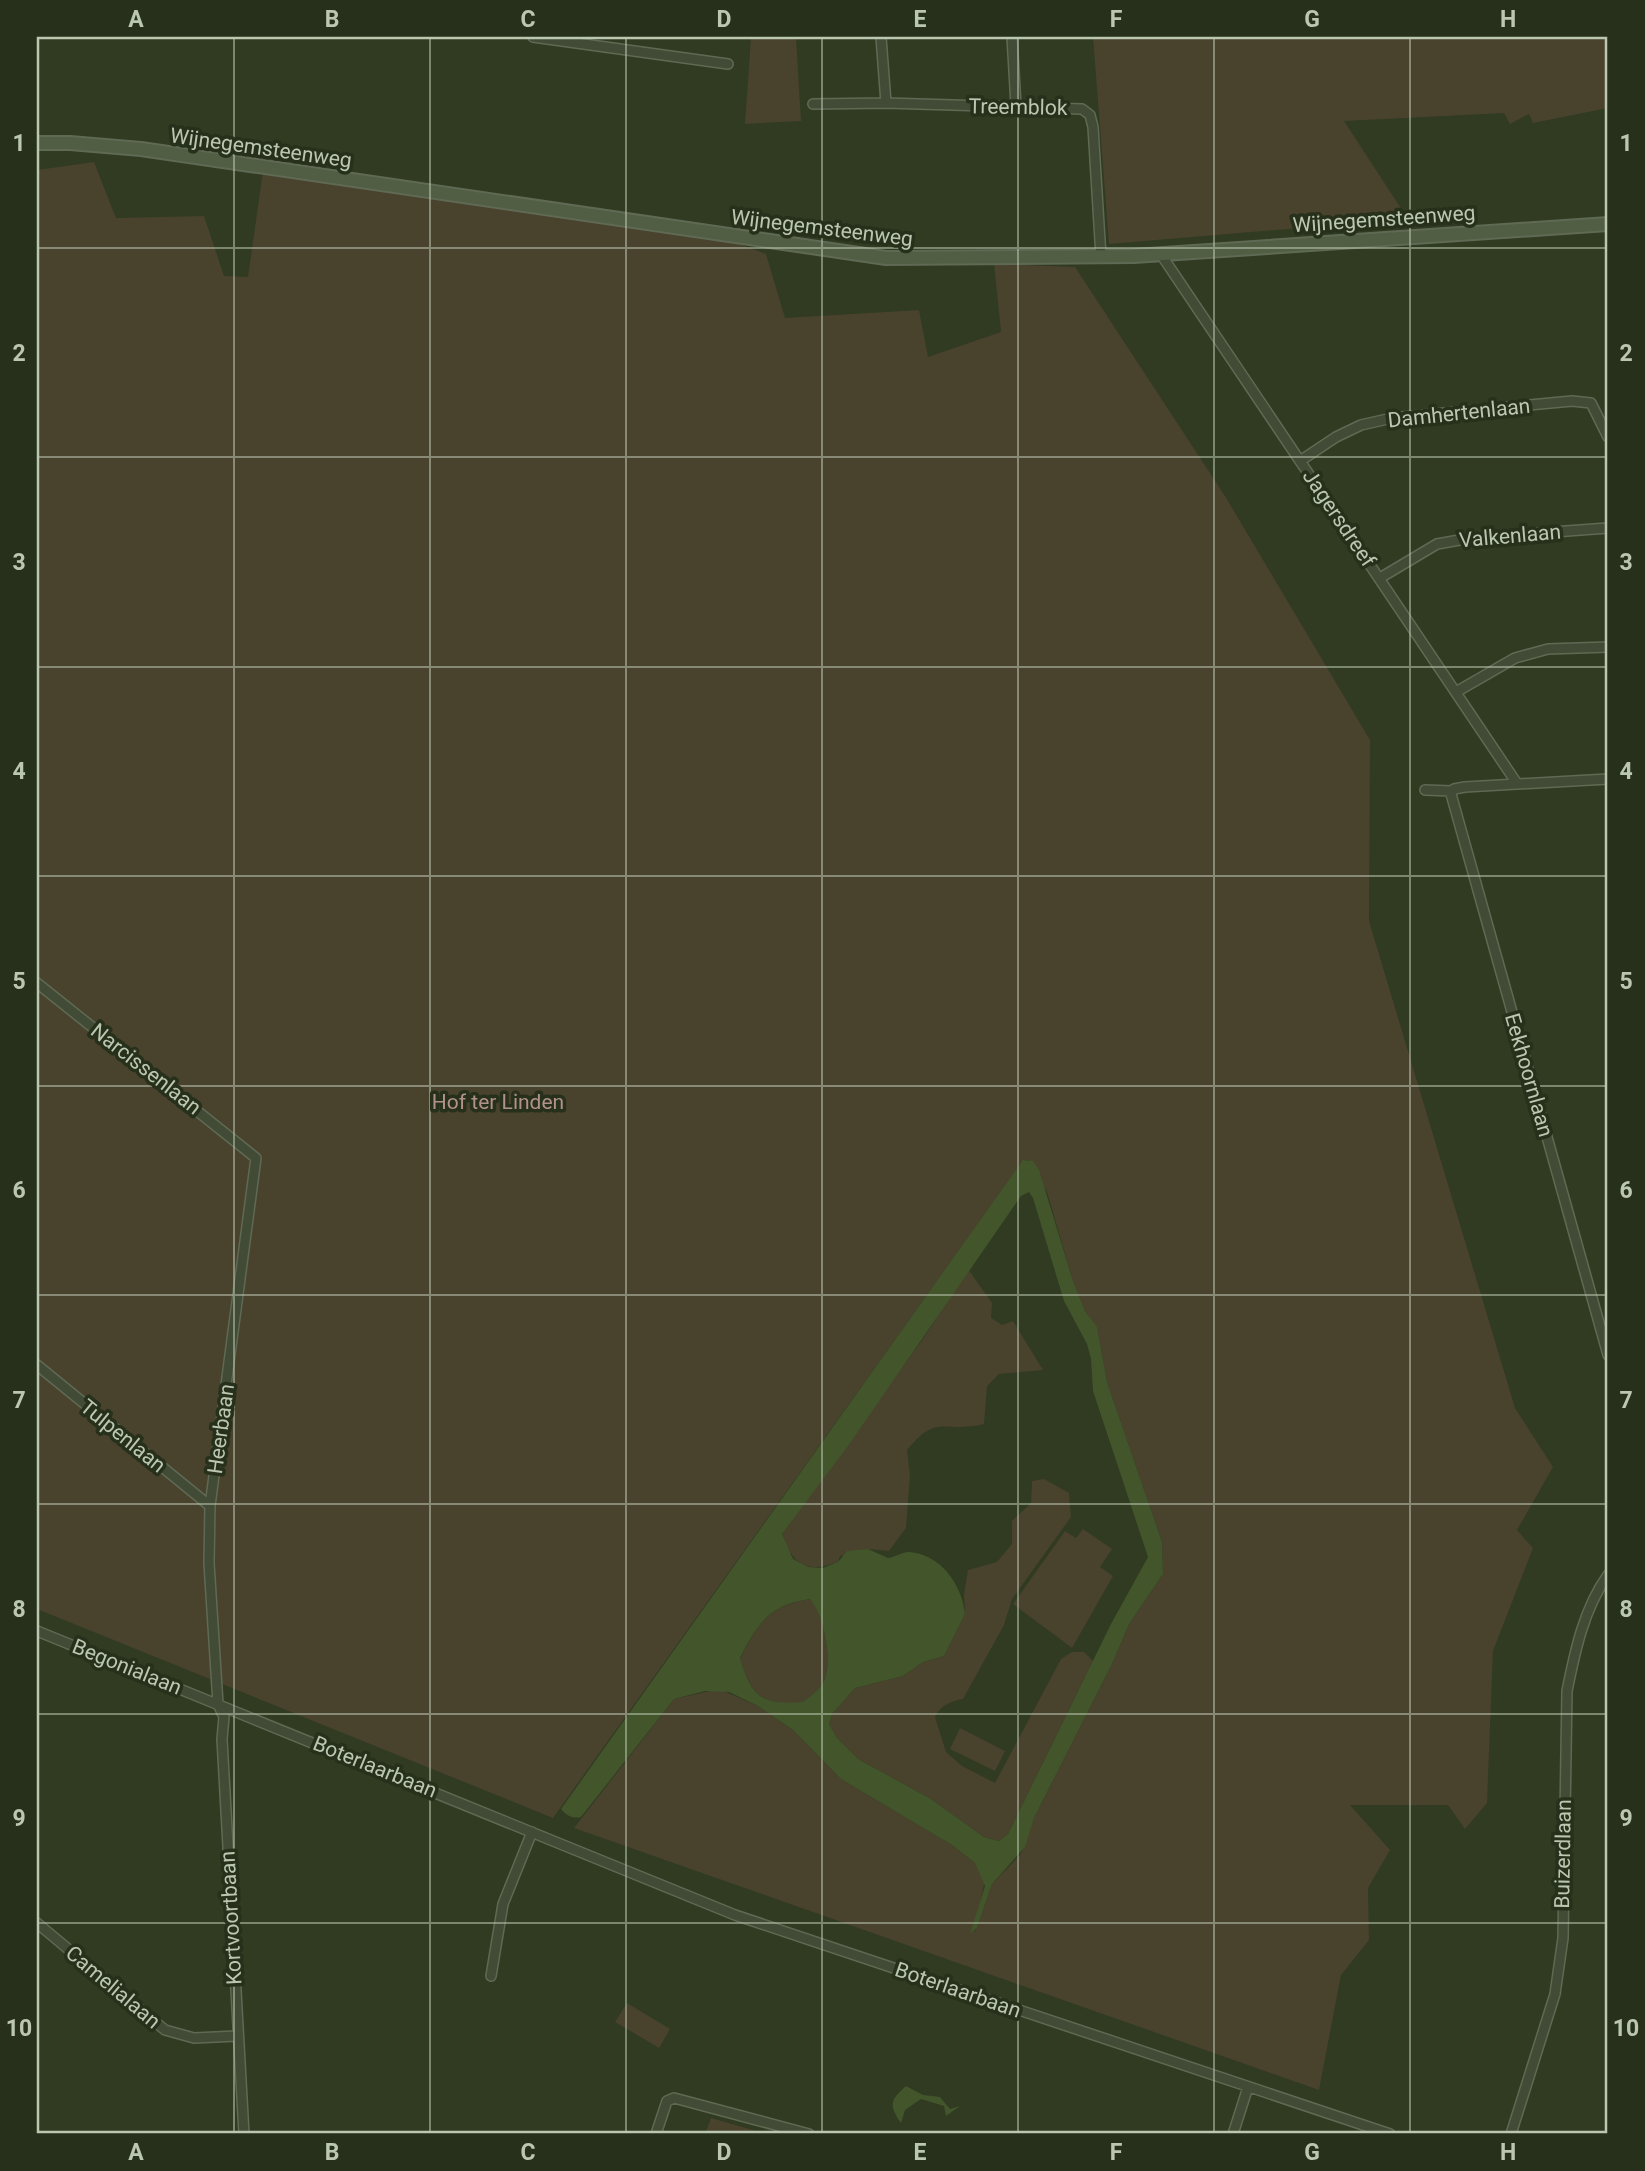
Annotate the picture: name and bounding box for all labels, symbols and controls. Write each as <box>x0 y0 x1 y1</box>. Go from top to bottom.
text: A <box>128 6 144 33</box>
text: B <box>325 6 339 33</box>
text: C <box>520 6 536 33</box>
text: D <box>717 6 731 33</box>
text: E <box>914 6 927 33</box>
text: F <box>1110 6 1123 33</box>
text: G <box>1304 6 1320 33</box>
text: H <box>1500 6 1516 33</box>
street label: Treemblok <box>968 94 1068 120</box>
street label: Wijnegemsteenweg <box>169 123 353 173</box>
text: 1 <box>12 130 26 157</box>
text: 1 <box>1619 130 1633 157</box>
street label: Wijnegemsteenweg <box>1292 201 1476 237</box>
street label: Wijnegemsteenweg <box>730 205 914 251</box>
text: 2 <box>12 340 26 367</box>
text: 2 <box>1619 340 1633 367</box>
street label: Damhertenlaan <box>1387 394 1531 432</box>
street label: Jagersdreef <box>1298 465 1381 572</box>
street label: Valkenlaan <box>1458 520 1562 552</box>
text: 3 <box>12 549 26 576</box>
text: 3 <box>1619 549 1633 576</box>
text: 4 <box>12 758 26 785</box>
text: 4 <box>1619 758 1633 785</box>
text: 5 <box>12 968 26 995</box>
text: 5 <box>1619 968 1633 995</box>
street label: Eekhoornlaan <box>1500 1011 1558 1139</box>
street label: Narcissenlaan <box>86 1018 206 1120</box>
park label: Hof ter Linden <box>432 1090 564 1114</box>
text: 6 <box>12 1177 26 1204</box>
text: 6 <box>1619 1177 1633 1204</box>
street label: Heerbaan <box>203 1382 239 1476</box>
text: 7 <box>12 1387 26 1414</box>
text: 7 <box>1619 1387 1633 1414</box>
street label: Tulpenlaan <box>76 1394 170 1478</box>
text: 8 <box>12 1596 26 1623</box>
text: 8 <box>1619 1596 1633 1623</box>
street label: Begonialaan <box>69 1634 185 1700</box>
street label: Boterlaarbaan <box>310 1731 440 1803</box>
street label: Buizerdlaan <box>1550 1799 1576 1909</box>
text: 9 <box>12 1805 26 1832</box>
text: 9 <box>1619 1805 1633 1832</box>
street label: Kortvoortbaan <box>216 1850 246 1986</box>
street label: Camelialaan <box>61 1941 165 2033</box>
street label: Boterlaarbaan <box>892 1957 1024 2023</box>
text: 10 <box>6 2015 32 2042</box>
text: 10 <box>1613 2015 1639 2042</box>
text: A <box>128 2139 144 2166</box>
text: B <box>325 2139 339 2166</box>
text: C <box>520 2139 536 2166</box>
text: D <box>717 2139 731 2166</box>
text: E <box>914 2139 927 2166</box>
text: F <box>1110 2139 1123 2166</box>
text: G <box>1304 2139 1320 2166</box>
text: H <box>1500 2139 1516 2166</box>

